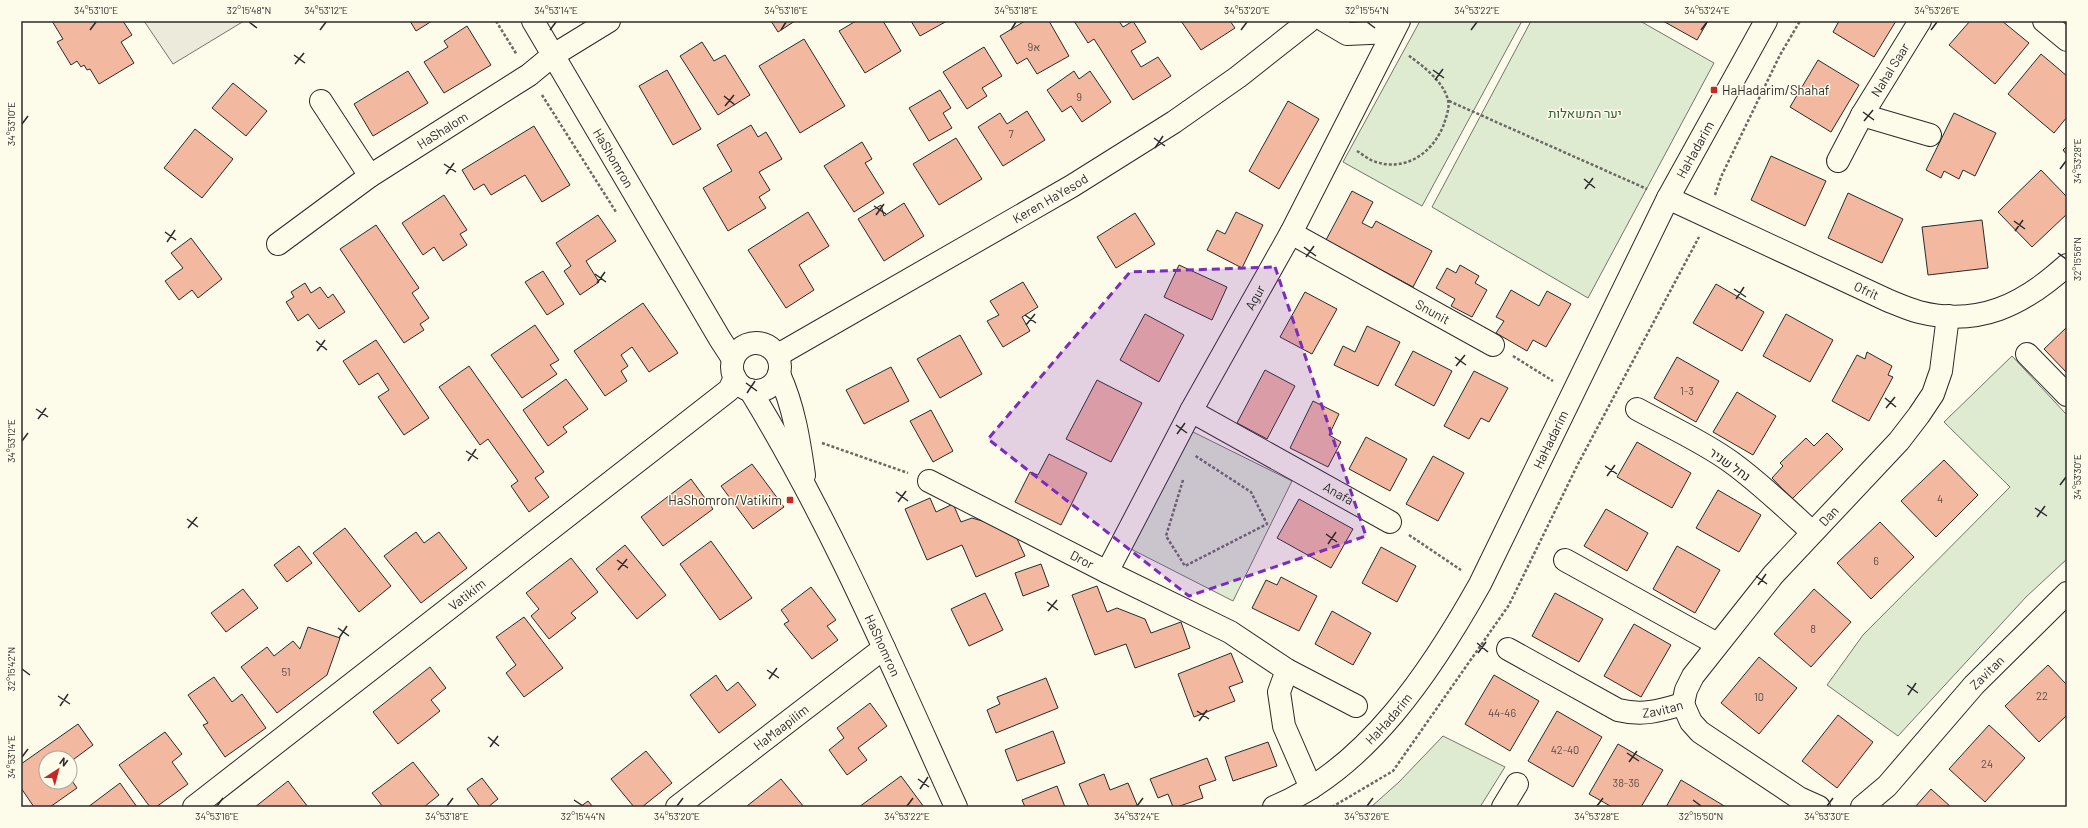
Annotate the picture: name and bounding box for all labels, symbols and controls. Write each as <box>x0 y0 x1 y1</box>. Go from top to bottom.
text: 34°53'10"E <box>74 4 118 16</box>
text: 32°15'48"N <box>227 4 271 16</box>
text: 34°53'12"E <box>304 4 348 16</box>
text: 34°53'14"E <box>534 4 578 16</box>
text: 34°53'16"E <box>764 4 808 16</box>
text: 34°53'18"E <box>994 4 1038 16</box>
text: 34°53'20"E <box>1224 4 1270 16</box>
text: 32°15'54"N <box>1345 4 1389 16</box>
text: 34°53'22"E <box>1454 4 1500 16</box>
text: 34°53'24"E <box>1684 4 1730 16</box>
text: 34°53'26"E <box>1914 4 1960 16</box>
house number: 9א <box>1028 40 1040 53</box>
street label: Nahal Saar <box>1867 40 1913 100</box>
place label: HaHadarim/Shahaf <box>1722 82 1830 98</box>
marker: HaHadarim/Shahaf <box>1709 85 1719 95</box>
house number: 9 <box>1076 90 1082 103</box>
text: 34°53'10"E <box>5 102 17 146</box>
park label: יער המשאלות <box>1548 105 1622 121</box>
street label: HaShalom <box>414 108 471 152</box>
street label: HaHadarim <box>1673 118 1717 181</box>
street label: HaShomron <box>590 125 637 191</box>
house number: 7 <box>1008 127 1014 140</box>
text: 34°53'28"E <box>2071 138 2083 184</box>
street label: Keren HaYesod <box>1010 170 1091 227</box>
text: 32°15'56"N <box>2071 237 2083 281</box>
street label: Ofrit <box>1852 278 1881 303</box>
street label: Agur <box>1241 282 1268 313</box>
street label: Snunit <box>1413 296 1453 327</box>
house number: 1-3 <box>1680 384 1694 397</box>
street label: HaHadarim <box>1529 408 1571 471</box>
text: 34°53'12"E <box>5 419 17 463</box>
street label: נחל שניר <box>1706 444 1754 484</box>
text: 34°53'30"E <box>2071 454 2083 500</box>
street label: Anafa <box>1320 478 1357 508</box>
place label: HaShomron/Vatikim <box>668 492 782 508</box>
house number: 4 <box>1937 492 1943 505</box>
marker: HaShomron/Vatikim <box>785 495 795 505</box>
street label: Dan <box>1815 502 1842 529</box>
street label: Dror <box>1068 547 1097 572</box>
house number: 6 <box>1873 554 1879 567</box>
street label: Vatikim <box>445 575 489 614</box>
street label: HaShomron <box>862 612 904 679</box>
house number: 8 <box>1810 622 1816 635</box>
text: 32°15'42"N <box>5 647 17 691</box>
street label: Zavitan <box>1966 652 2007 693</box>
house number: 51 <box>281 665 291 678</box>
house number: 22 <box>2036 689 2048 702</box>
street label: HaHadarim <box>1362 690 1415 748</box>
house number: 10 <box>1754 690 1764 703</box>
street label: Zavitan <box>1642 696 1685 721</box>
street label: HaMaapilim <box>750 701 812 753</box>
house number: 44-46 <box>1488 706 1516 719</box>
text: 34°53'14"E <box>5 735 17 779</box>
house number: 42-40 <box>1551 743 1579 756</box>
north arrow <box>38 750 78 790</box>
text: N <box>57 754 71 769</box>
house number: 24 <box>1981 757 1993 770</box>
house number: 38-36 <box>1612 776 1640 789</box>
text: 34°53'16"E <box>195 810 239 822</box>
text: 34°53'18"E <box>425 810 469 822</box>
text: 32°15'44"N <box>561 810 605 822</box>
text: 34°53'20"E <box>654 810 700 822</box>
text: 34°53'22"E <box>884 810 930 822</box>
text: 34°53'24"E <box>1114 810 1160 822</box>
text: 34°53'26"E <box>1344 810 1390 822</box>
text: 34°53'28"E <box>1574 810 1620 822</box>
text: 32°15'50"N <box>1679 810 1723 822</box>
text: 34°53'30"E <box>1804 810 1850 822</box>

